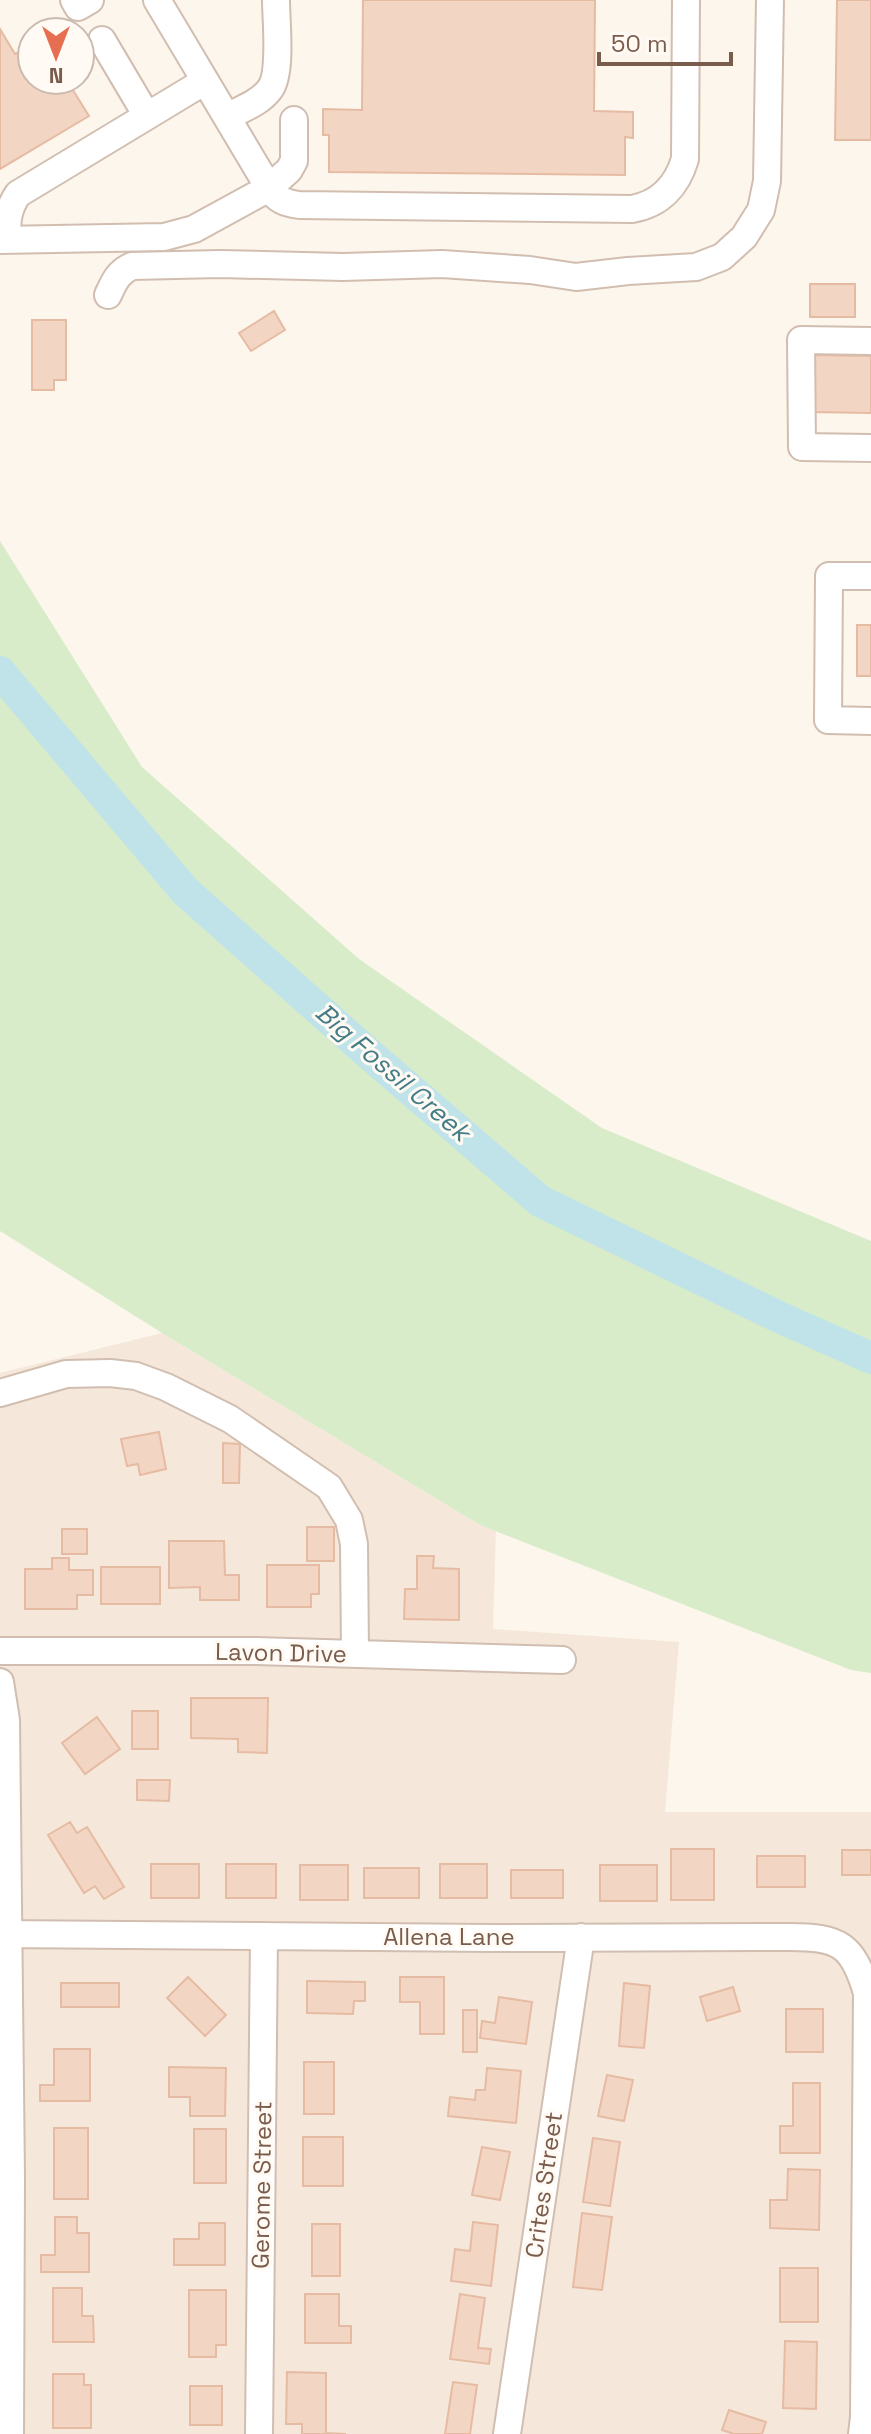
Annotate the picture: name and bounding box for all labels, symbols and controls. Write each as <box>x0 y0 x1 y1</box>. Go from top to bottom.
north arrow <box>16 16 96 96</box>
scale bar <box>599 16 731 66</box>
text: 50 m <box>611 28 668 59</box>
text: N <box>49 62 63 90</box>
water label: Big Fossil Creek <box>308 995 480 1151</box>
street label: Lavon Drive <box>215 1636 347 1669</box>
street label: Allena Lane <box>383 1921 515 1952</box>
street label: Gerome Street <box>245 2101 278 2269</box>
street label: Crites Street <box>518 2110 569 2260</box>

